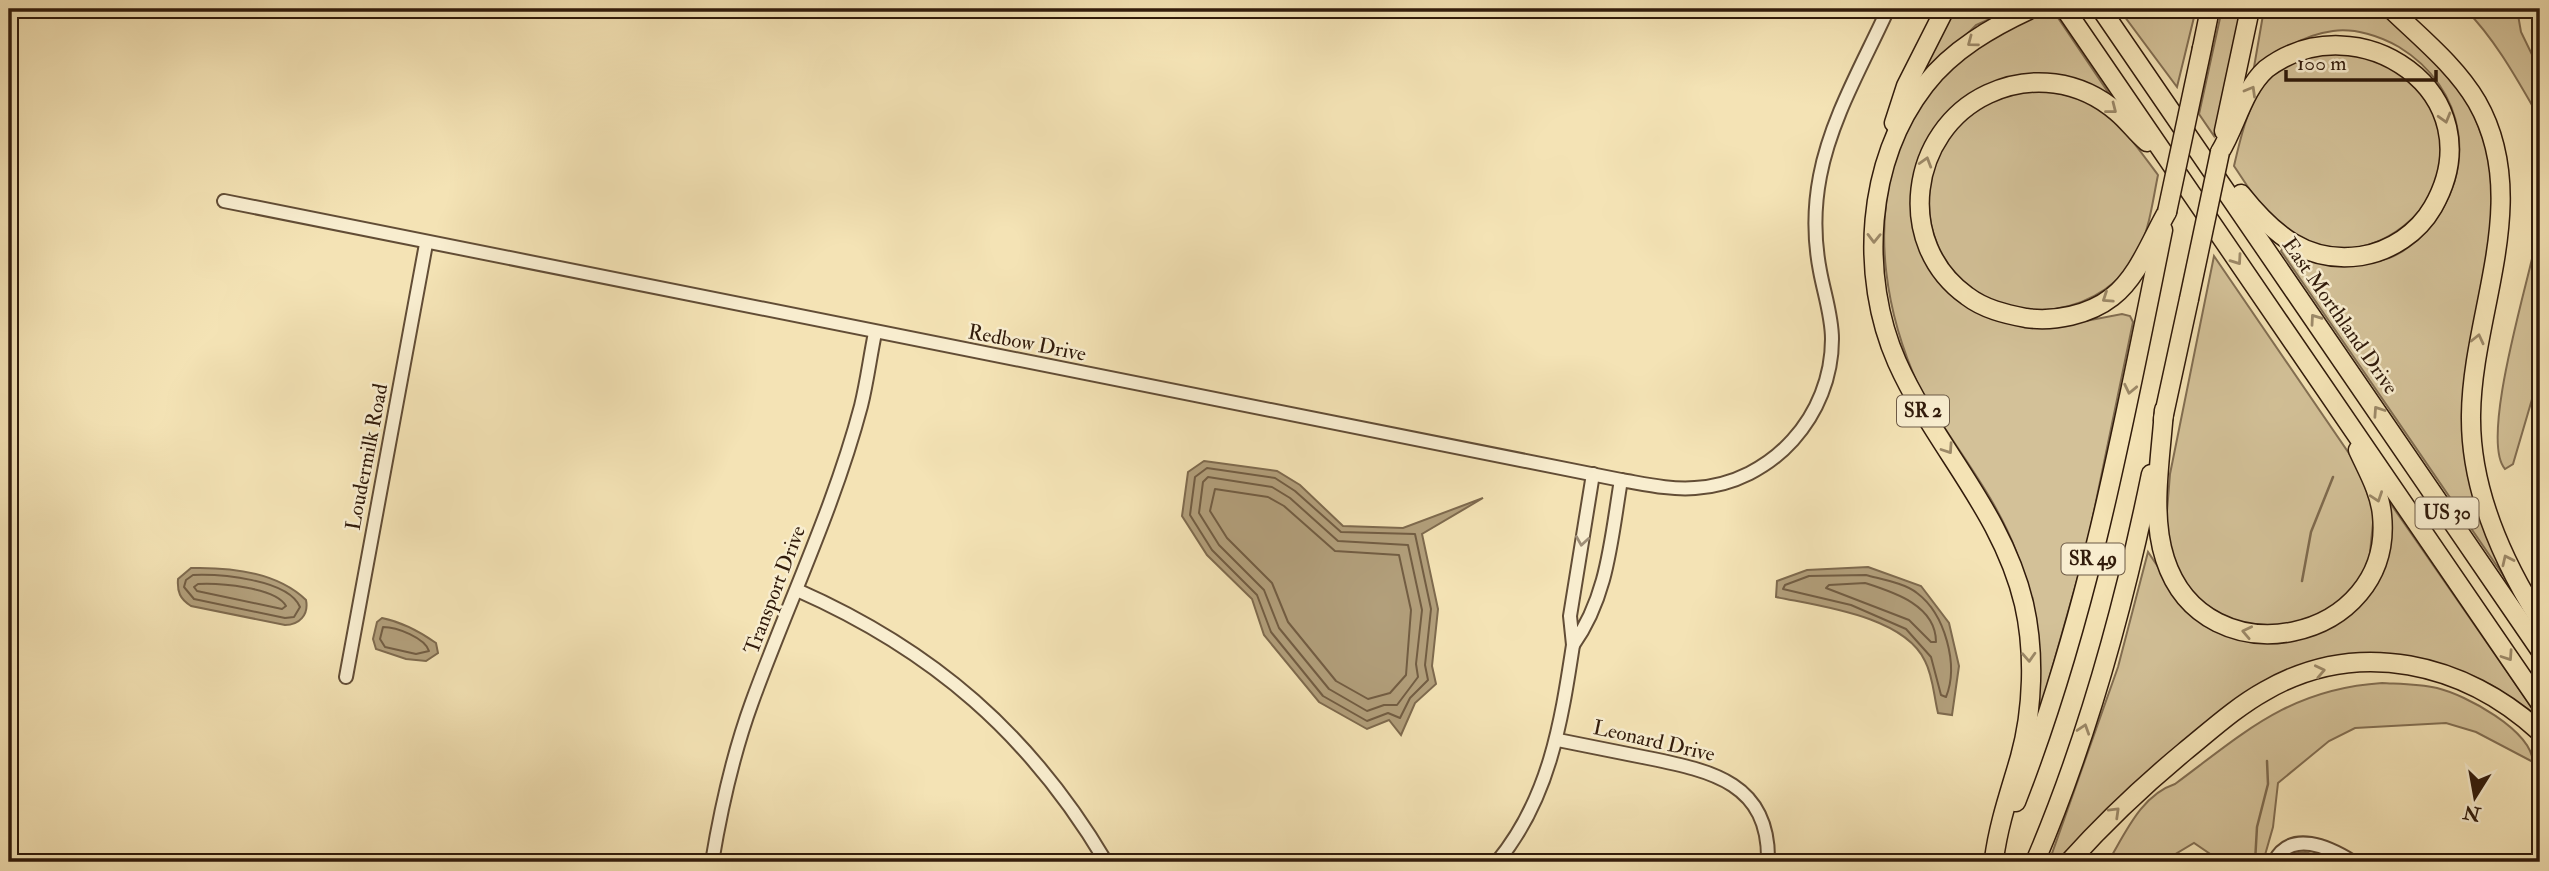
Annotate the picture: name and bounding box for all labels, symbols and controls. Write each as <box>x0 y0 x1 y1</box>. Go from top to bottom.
one-way arrow <box>1967 34 1980 47</box>
scale bar <box>2286 38 2437 82</box>
text: 100 m <box>2297 50 2347 77</box>
one-way arrow <box>2243 86 2256 99</box>
one-way arrow <box>2104 101 2116 114</box>
one-way arrow <box>2437 112 2452 124</box>
one-way arrow <box>1918 156 1933 168</box>
street label: East Morthland Drive <box>2276 232 2404 400</box>
one-way arrow <box>1866 233 1882 244</box>
one-way arrow <box>2229 252 2241 265</box>
one-way arrow <box>2102 289 2115 302</box>
one-way arrow <box>2311 314 2323 327</box>
street label: Redbow Drive <box>966 318 1089 368</box>
one-way arrow <box>2470 333 2484 345</box>
street label: Loudermilk Road <box>340 381 395 533</box>
one-way arrow <box>2123 382 2138 394</box>
road number: SR 2 <box>1897 396 1949 426</box>
one-way arrow <box>2374 406 2386 419</box>
one-way arrow <box>1940 441 1953 454</box>
one-way arrow <box>2369 490 2383 502</box>
road number: US 30 <box>2416 498 2478 528</box>
street label: Transport Drive <box>738 522 812 658</box>
one-way arrow <box>1575 535 1590 547</box>
road number: SR 49 <box>2062 544 2124 574</box>
one-way arrow <box>2501 555 2515 567</box>
one-way arrow <box>2241 626 2253 640</box>
one-way arrow <box>2500 648 2513 661</box>
one-way arrow <box>2022 652 2037 663</box>
one-way arrow <box>2314 664 2326 679</box>
street label: Leonard Drive <box>1590 714 1718 768</box>
one-way arrow <box>2076 724 2091 736</box>
north arrow <box>2440 762 2510 832</box>
text: N <box>2460 799 2484 826</box>
one-way arrow <box>2107 808 2120 821</box>

